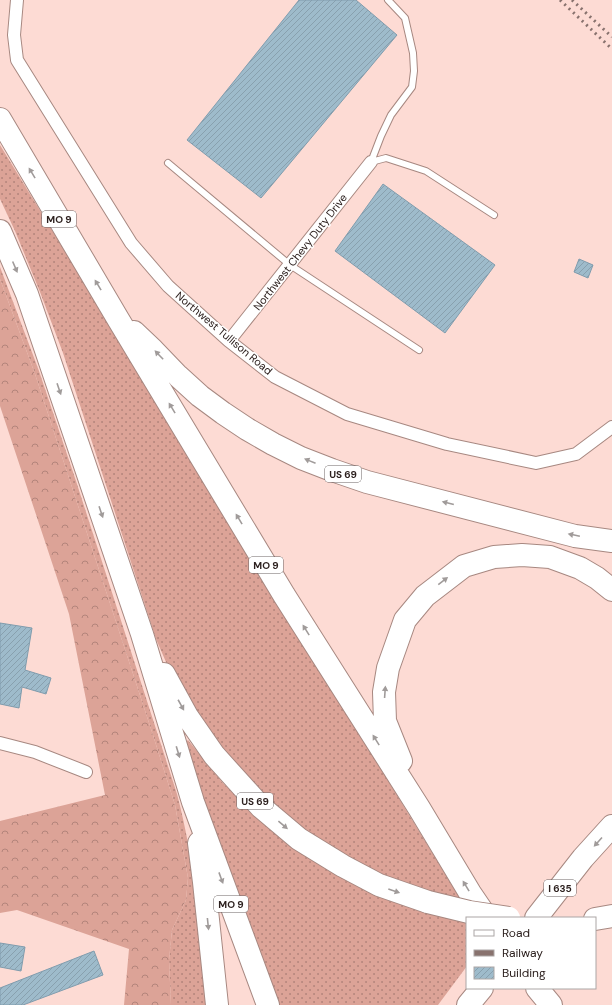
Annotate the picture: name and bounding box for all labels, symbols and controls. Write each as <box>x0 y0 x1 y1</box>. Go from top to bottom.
one-way arrow <box>28 167 35 179</box>
street label: Northwest Chevy Duty Drive <box>250 191 350 313</box>
road number: MO 9 <box>42 211 76 227</box>
one-way arrow <box>12 261 18 272</box>
one-way arrow <box>94 280 102 290</box>
street label: Northwest Tullison Road <box>173 288 275 378</box>
one-way arrow <box>154 350 164 360</box>
one-way arrow <box>56 383 62 395</box>
one-way arrow <box>168 402 175 414</box>
one-way arrow <box>303 458 315 464</box>
road number: US 69 <box>325 466 361 482</box>
one-way arrow <box>441 500 453 506</box>
one-way arrow <box>98 506 104 518</box>
one-way arrow <box>235 513 242 525</box>
one-way arrow <box>567 532 580 538</box>
road number: MO 9 <box>249 557 283 573</box>
one-way arrow <box>438 577 449 586</box>
one-way arrow <box>303 624 310 636</box>
one-way arrow <box>381 686 388 698</box>
one-way arrow <box>178 699 185 711</box>
one-way arrow <box>372 735 380 745</box>
one-way arrow <box>175 746 181 758</box>
road number: US 69 <box>237 793 273 809</box>
one-way arrow <box>277 821 288 830</box>
one-way arrow <box>593 837 602 847</box>
one-way arrow <box>219 873 225 885</box>
road number: I 635 <box>544 880 576 896</box>
one-way arrow <box>462 881 470 891</box>
one-way arrow <box>389 888 401 894</box>
road number: MO 9 <box>214 896 248 912</box>
legend <box>466 917 596 989</box>
one-way arrow <box>205 918 212 931</box>
text: Road <box>502 925 530 941</box>
text: Railway <box>502 945 543 961</box>
text: Building <box>502 965 546 981</box>

